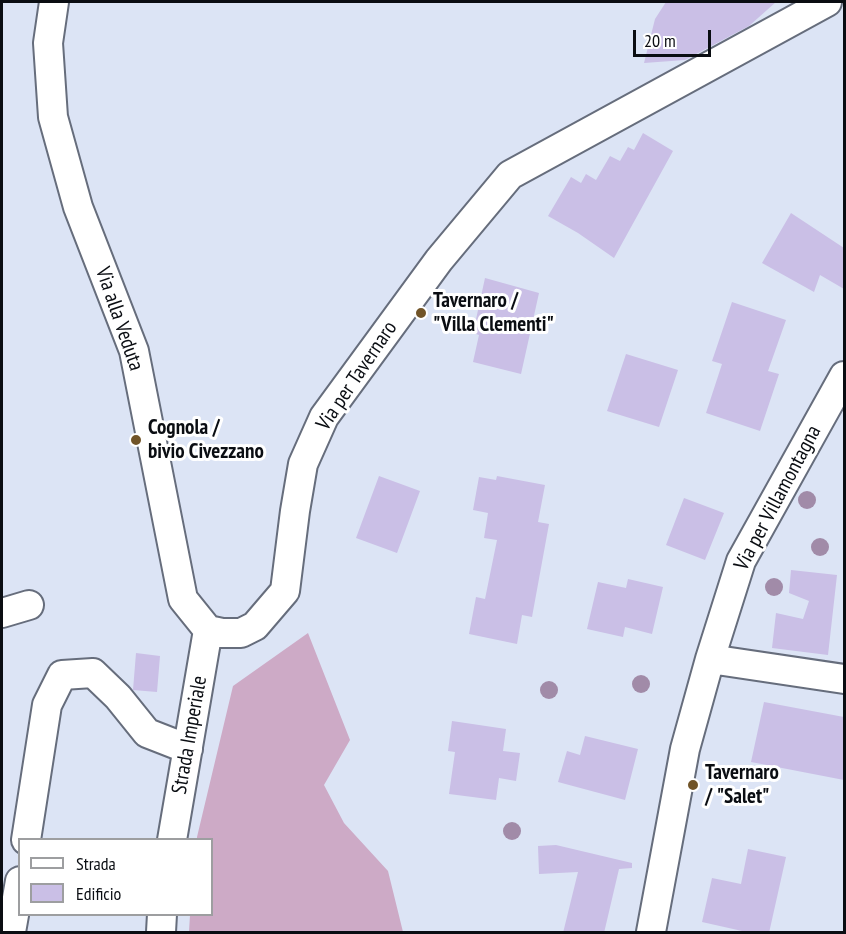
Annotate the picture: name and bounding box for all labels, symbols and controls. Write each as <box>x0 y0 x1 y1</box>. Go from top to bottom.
scale bar <box>636 18 714 56</box>
text: 20 m <box>644 29 676 52</box>
street label: Via alla Veduta <box>90 264 148 374</box>
place label: Tavernaro / "Villa Clementi" <box>433 288 554 338</box>
marker: Tavernaro / "Villa Clementi" <box>414 306 428 320</box>
street label: Via per Tavernaro <box>311 317 403 435</box>
place label: Cognola / bivio Civezzano <box>148 415 264 465</box>
street label: Via per Villamontagna <box>729 421 827 575</box>
marker: Cognola / bivio Civezzano <box>129 433 143 447</box>
street label: Strada Imperiale <box>167 674 213 796</box>
place label: Tavernaro / "Salet" <box>705 760 779 810</box>
marker: Tavernaro / "Salet" <box>686 778 700 792</box>
legend <box>18 838 213 916</box>
text: Strada <box>76 852 116 875</box>
text: Edificio <box>76 882 121 905</box>

